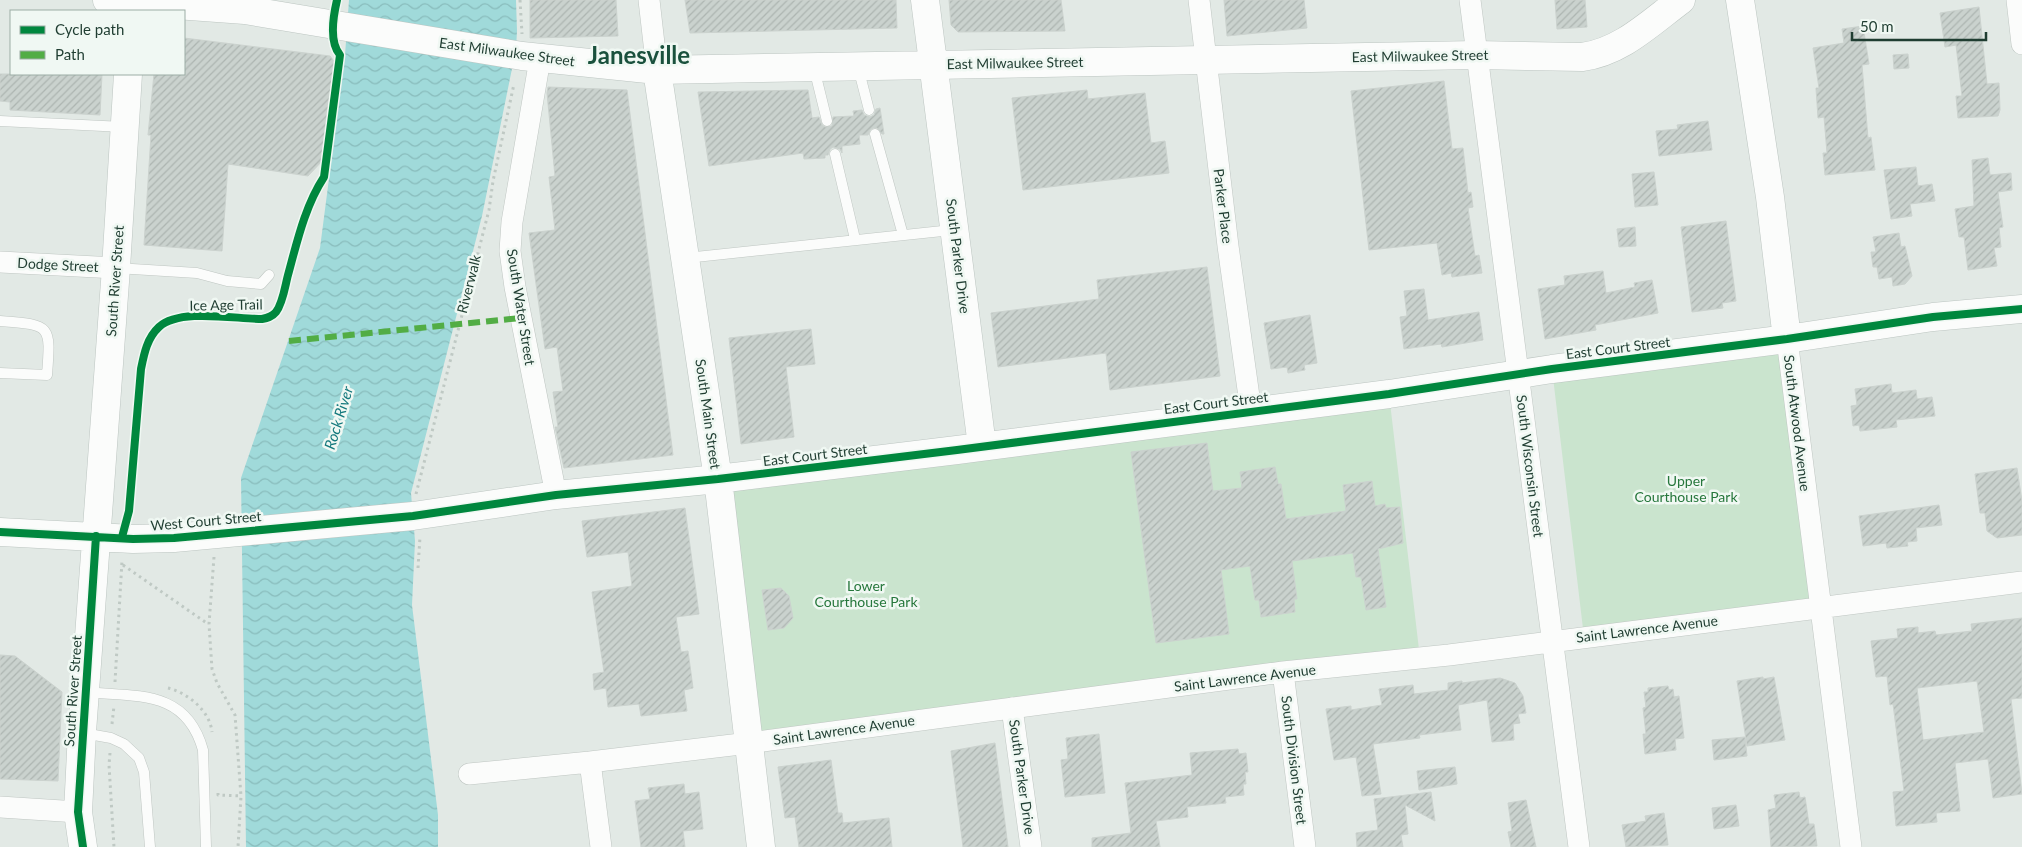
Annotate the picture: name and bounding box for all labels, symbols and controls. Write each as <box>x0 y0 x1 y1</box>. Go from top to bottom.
legend <box>10 10 185 75</box>
scale bar <box>1852 10 1986 42</box>
text: 50 m <box>1860 17 1894 35</box>
text: Cycle path <box>55 20 124 38</box>
street label: East Milwaukee Street <box>438 34 576 69</box>
district label: Janesville <box>588 40 690 69</box>
text: Path <box>55 45 85 63</box>
street label: East Milwaukee Street <box>1351 46 1489 65</box>
street label: East Milwaukee Street <box>946 53 1084 72</box>
street label: Parker Place <box>1210 168 1237 244</box>
street label: South Parker Drive <box>943 197 974 314</box>
street label: South River Street <box>102 225 127 337</box>
street label: South Water Street <box>504 247 539 366</box>
street label: Riverwalk <box>453 252 484 315</box>
street label: Dodge Street <box>17 254 99 275</box>
street label: Ice Age Trail <box>189 295 263 314</box>
street label: East Court Street <box>1565 333 1671 362</box>
street label: South Atwood Avenue <box>1781 354 1814 492</box>
street label: South Main Street <box>692 358 725 470</box>
water label: Rock River <box>320 383 356 451</box>
street label: East Court Street <box>1163 388 1269 417</box>
street label: South Wisconsin Street <box>1513 394 1548 538</box>
street label: East Court Street <box>762 440 868 469</box>
park label: Upper Courthouse Park <box>1634 472 1738 505</box>
street label: West Court Street <box>150 507 262 534</box>
park label: Lower Courthouse Park <box>814 577 918 610</box>
street label: Saint Lawrence Avenue <box>1575 611 1719 646</box>
street label: South River Street <box>60 635 85 747</box>
street label: Saint Lawrence Avenue <box>1173 660 1317 695</box>
street label: South Division Street <box>1278 694 1311 825</box>
street label: Saint Lawrence Avenue <box>772 711 916 748</box>
street label: South Parker Drive <box>1006 718 1039 835</box>

